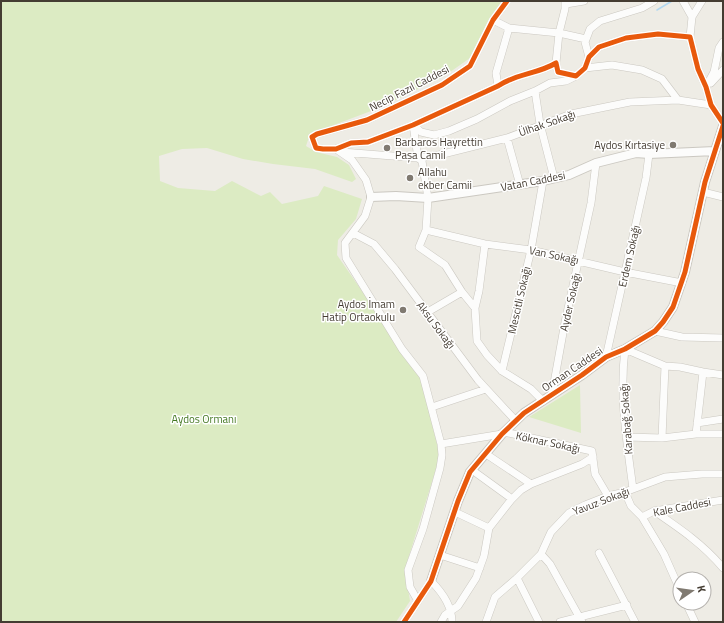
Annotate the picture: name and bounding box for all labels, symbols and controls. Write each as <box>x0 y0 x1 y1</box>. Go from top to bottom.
street label: Necip Fazıl Caddesi <box>366 61 452 115</box>
street label: Ülhak Sokağı <box>516 106 578 140</box>
place label: Barbaros Hayrettin Paşa Camiİ <box>395 134 483 163</box>
place label: Aydos Kırtasiye <box>594 137 665 153</box>
marker: Aydos Kırtasiye <box>668 140 678 150</box>
marker: Barbaros Hayrettin Paşa Camiİ <box>382 143 392 153</box>
place label: Allahu ekber Camii <box>418 164 472 193</box>
street label: Vatan Caddesi <box>499 167 567 195</box>
marker: Allahu ekber Camii <box>405 173 415 183</box>
street label: Erdem Sokağı <box>614 223 644 289</box>
street label: Van Sokağı <box>528 242 580 268</box>
street label: Mescitli Sokağı <box>503 265 535 335</box>
street label: Ayder Sokağı <box>555 271 585 333</box>
place label: Aydos İmam Hatip Ortaokulu <box>322 296 395 325</box>
street label: Aksu Sokağı <box>413 298 459 352</box>
marker: Aydos İmam Hatip Ortaokulu <box>398 305 408 315</box>
street label: Orman Caddesi <box>538 343 606 395</box>
street label: Karabağ Sokağı <box>616 383 636 455</box>
park label: Aydos Ormanı <box>172 411 236 427</box>
street label: Köknar Sokağı <box>514 427 582 457</box>
street label: Yavuz Sokağı <box>570 483 632 519</box>
street label: Kale Caddesi <box>652 494 712 520</box>
north arrow <box>672 571 712 611</box>
text: K <box>693 584 710 594</box>

